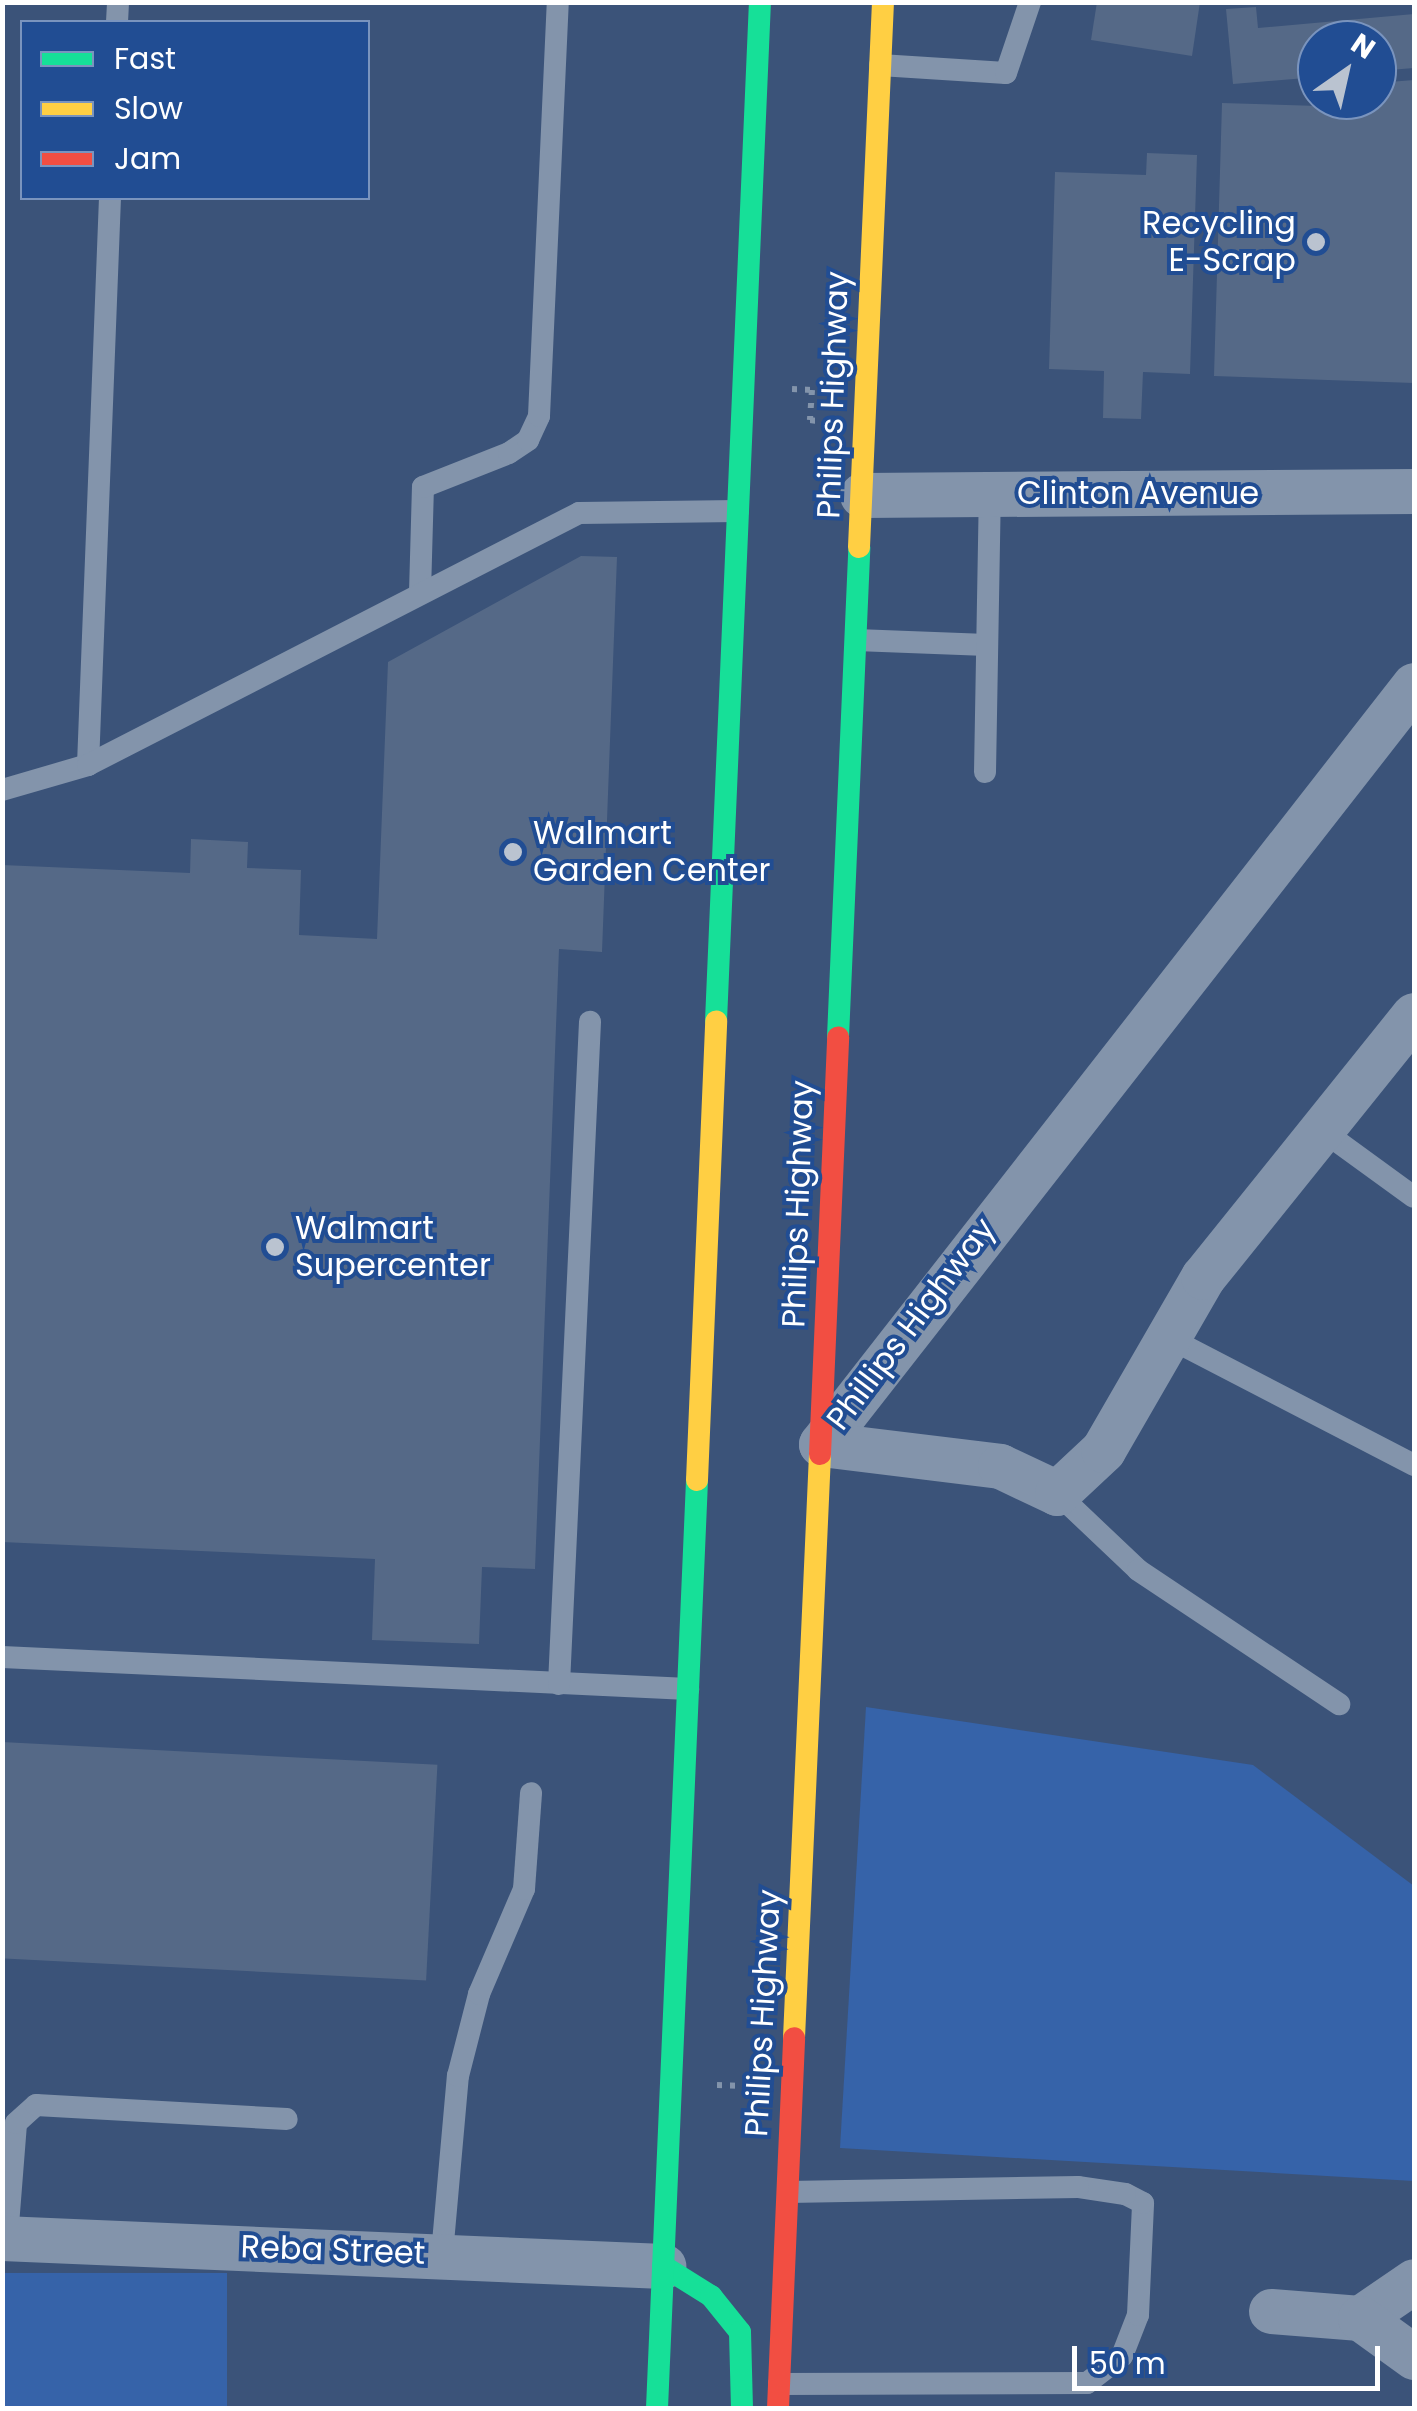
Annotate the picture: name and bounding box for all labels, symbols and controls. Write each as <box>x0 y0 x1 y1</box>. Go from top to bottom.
legend <box>20 20 370 200</box>
north arrow <box>1297 20 1397 120</box>
text: N <box>1343 24 1383 68</box>
text: Fast <box>114 37 176 80</box>
text: Slow <box>114 87 183 130</box>
text: Jam <box>114 137 181 180</box>
place label: Recycling E-Scrap <box>1142 205 1296 280</box>
marker: Recycling E-Scrap <box>1305 231 1327 253</box>
street label: Philips Highway <box>809 271 857 519</box>
street label: Clinton Avenue <box>1017 474 1259 512</box>
place label: Walmart Garden Center <box>533 815 770 890</box>
marker: Walmart Garden Center <box>502 841 524 863</box>
street label: Philips Highway <box>774 1080 822 1328</box>
place label: Walmart Supercenter <box>295 1210 491 1285</box>
street label: Phillips Highway <box>819 1210 1003 1438</box>
marker: Walmart Supercenter <box>264 1236 286 1258</box>
street label: Philips Highway <box>737 1888 789 2138</box>
street label: Reba Street <box>240 2228 426 2272</box>
scale bar <box>1077 2326 1384 2388</box>
text: 50 m <box>1089 2342 1166 2385</box>

